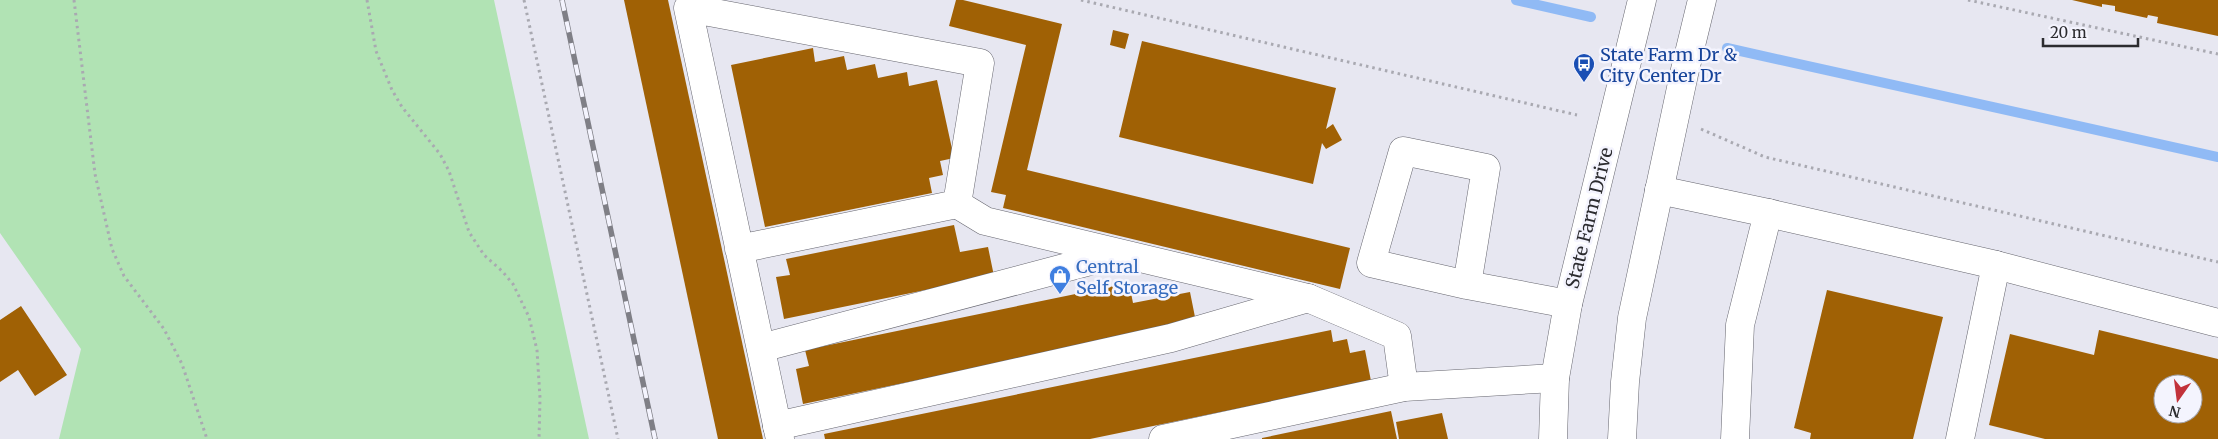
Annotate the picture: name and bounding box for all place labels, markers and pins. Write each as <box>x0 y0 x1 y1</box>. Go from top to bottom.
place label: State Farm Dr & City Center Dr <box>1600 43 1738 87</box>
bus stop icon: State Farm Dr & City Center Dr <box>1572 52 1596 83</box>
place label: Central Self Storage <box>1076 255 1178 299</box>
shop icon: Central Self Storage <box>1048 264 1072 295</box>

